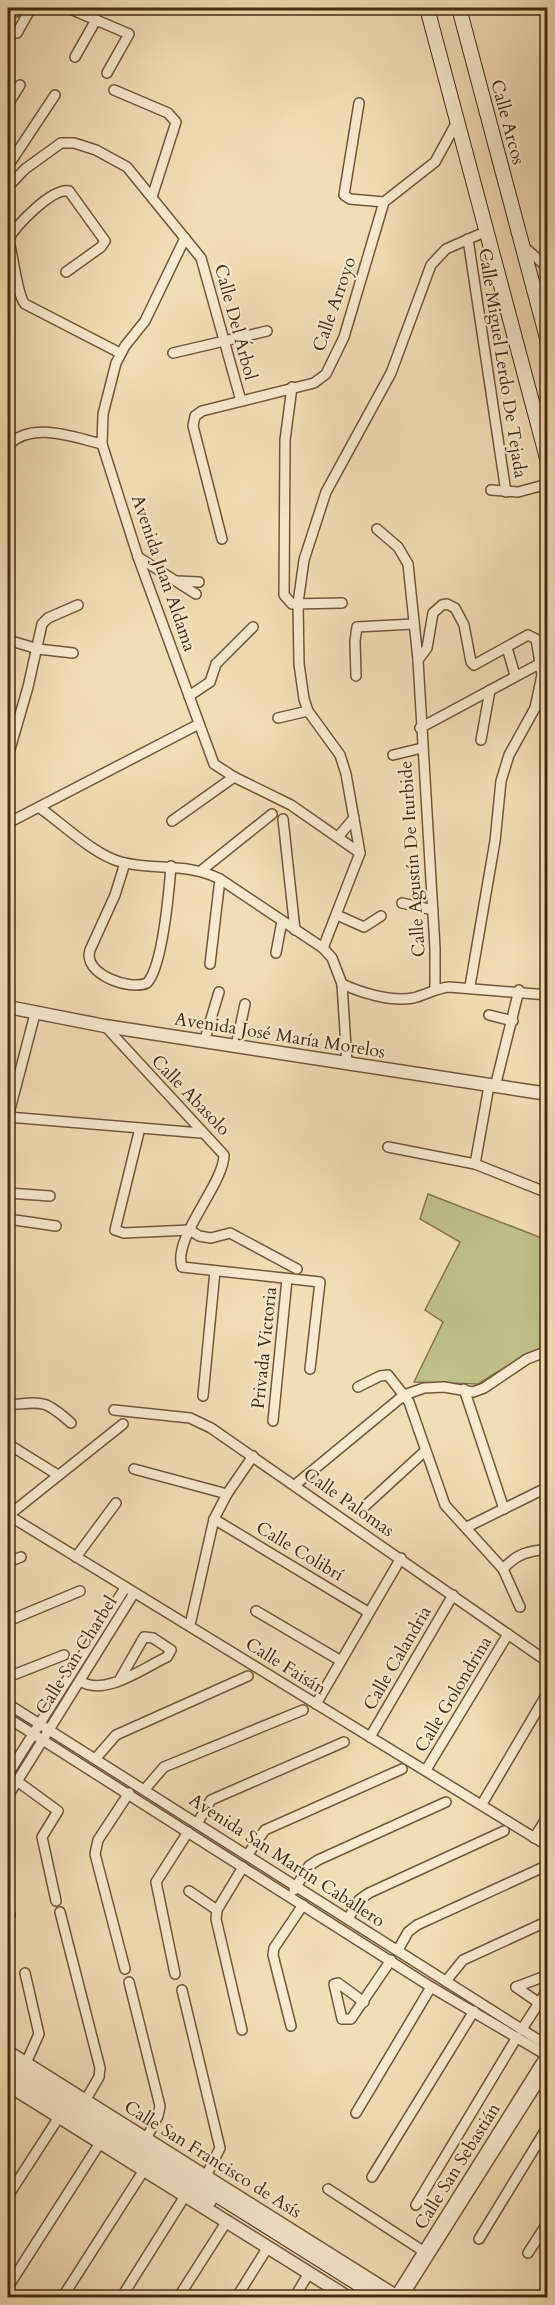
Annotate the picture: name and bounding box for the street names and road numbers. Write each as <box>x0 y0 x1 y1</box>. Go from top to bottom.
street label: Calle Arcos <box>484 77 531 167</box>
street label: Calle Miguel Lerdo De Tejada <box>472 246 533 480</box>
street label: Calle Arroyo <box>307 253 362 355</box>
street label: Calle Del Árbol <box>208 261 263 383</box>
street label: Avenida Juan Aldama <box>125 491 202 655</box>
street label: Calle Agustín De Iturbide <box>393 760 432 958</box>
street label: Avenida José María Morelos <box>173 1006 387 1065</box>
street label: Calle Abasolo <box>146 1049 236 1142</box>
street label: Privada Victoria <box>246 1286 283 1410</box>
street label: Calle Palomas <box>298 1462 399 1543</box>
street label: Calle Colibrí <box>251 1515 348 1587</box>
street label: Calle San Charbel <box>30 1591 123 1720</box>
street label: Calle Calandria <box>357 1601 438 1715</box>
street label: Calle Golondrina <box>409 1631 498 1757</box>
street label: Calle Faisán <box>241 1632 332 1701</box>
street label: Avenida San Martín Caballero <box>184 1788 390 1933</box>
street label: Calle San Francisco de Asís <box>119 2095 306 2224</box>
street label: Calle San Sebastián <box>408 2098 507 2234</box>

